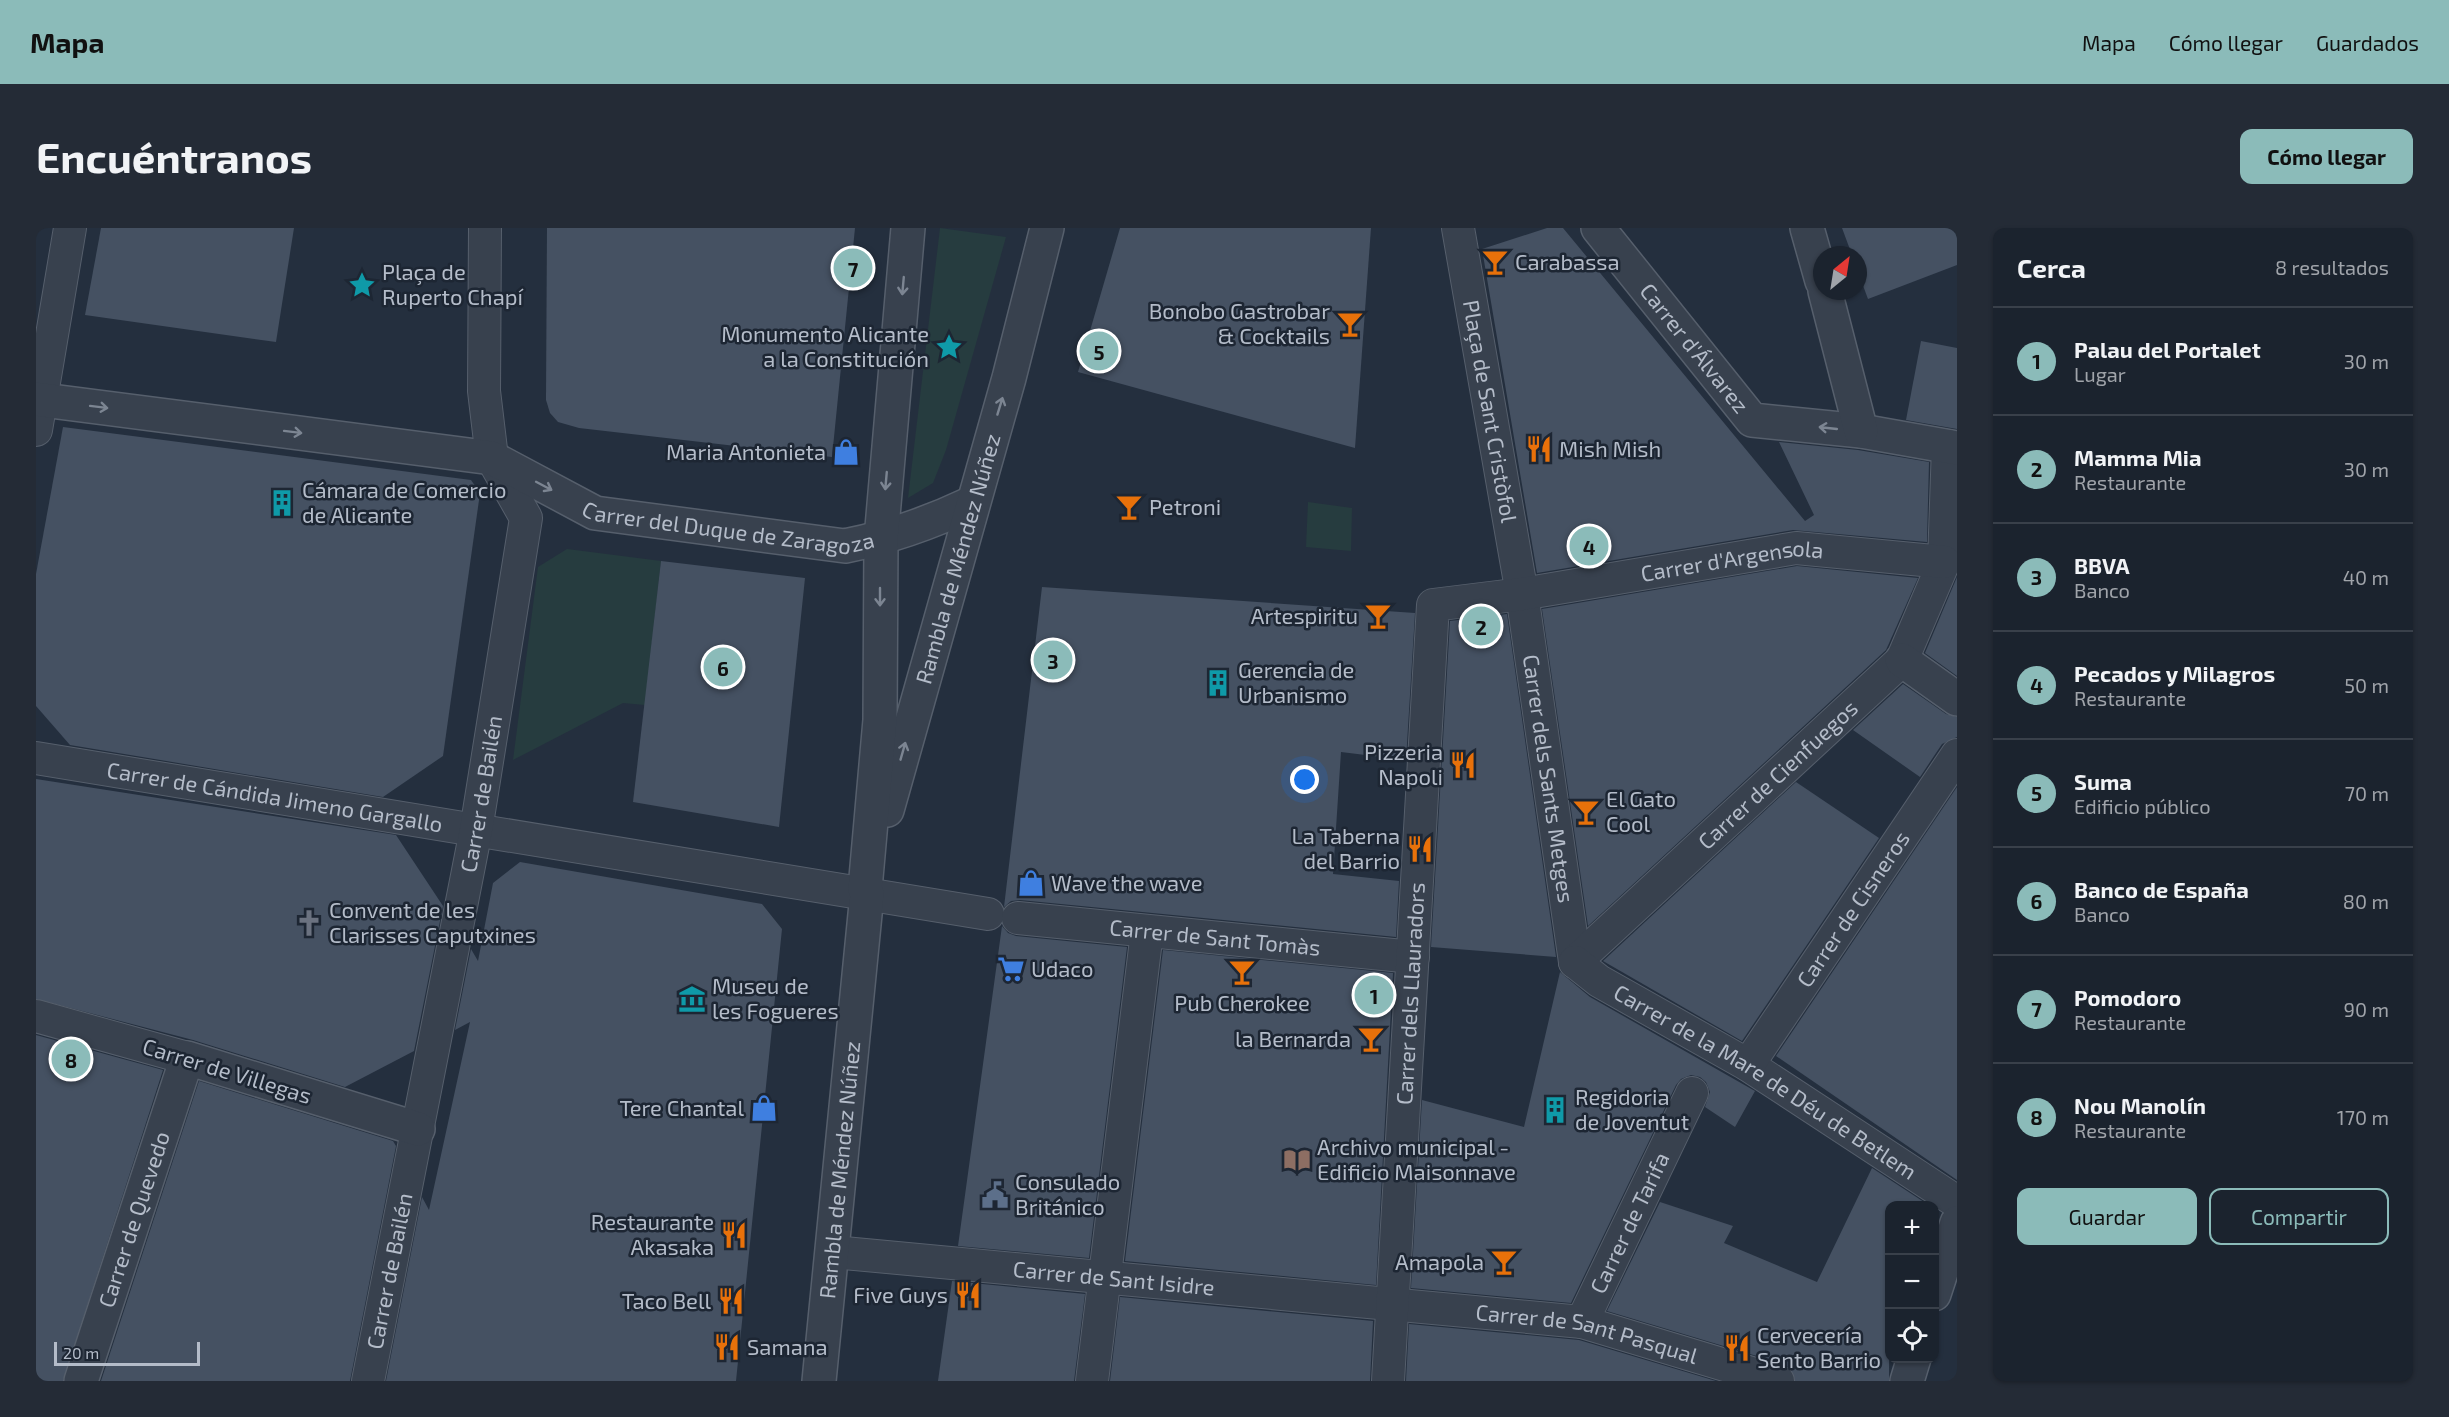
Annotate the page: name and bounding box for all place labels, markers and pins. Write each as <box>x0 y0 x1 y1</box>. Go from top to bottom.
pin: 7 <box>834 246 872 291</box>
bar icon: Carabassa <box>1480 247 1510 277</box>
place label: Carabassa <box>1515 248 1620 274</box>
place label: Plaça de Ruperto Chapí <box>382 258 524 309</box>
place icon: Plaça de Ruperto Chapí <box>347 270 377 300</box>
place label: Bonobo Gastrobar & Cocktails <box>1149 297 1330 348</box>
bar icon: Bonobo Gastrobar & Cocktails <box>1335 309 1365 339</box>
place label: Monumento Alicante a la Constitución <box>721 320 929 371</box>
pin: 5 <box>1080 328 1118 374</box>
place icon: Monumento Alicante a la Constitución <box>934 332 964 362</box>
restaurant icon: Mish Mish <box>1524 434 1554 464</box>
place label: Mish Mish <box>1559 435 1661 461</box>
shop icon: Maria Antonieta <box>831 437 861 467</box>
place label: Maria Antonieta <box>666 438 826 464</box>
place label: Cámara de Comercio de Alicante <box>302 476 506 527</box>
building icon: Cámara de Comercio de Alicante <box>267 488 297 518</box>
bar icon: Petroni <box>1114 492 1144 522</box>
place label: Petroni <box>1149 493 1221 519</box>
pin: 4 <box>1570 524 1608 568</box>
bar icon: Artespiritu <box>1363 601 1393 631</box>
place label: Artespiritu <box>1251 602 1358 628</box>
pin: 2 <box>1462 604 1500 648</box>
pin: 3 <box>1034 638 1072 682</box>
pin: 6 <box>704 644 742 690</box>
place label: Gerencia de Urbanismo <box>1238 656 1354 707</box>
building icon: Gerencia de Urbanismo <box>1203 668 1233 698</box>
place label: Pizzeria Napoli <box>1364 738 1443 789</box>
restaurant icon: Pizzeria Napoli <box>1448 750 1478 780</box>
place label: El Gato Cool <box>1606 785 1676 836</box>
bar icon: El Gato Cool <box>1571 797 1601 827</box>
place label: La Taberna del Barrio <box>1291 822 1400 873</box>
restaurant icon: La Taberna del Barrio <box>1405 834 1435 864</box>
shop icon: Wave the wave <box>1016 868 1046 898</box>
place label: Wave the wave <box>1051 869 1202 895</box>
place label: Convent de les Clarisses Caputxines <box>329 896 536 947</box>
church icon: Convent de les Clarisses Caputxines <box>294 908 324 938</box>
supermarket icon: Udaco <box>996 954 1026 984</box>
place label: Udaco <box>1031 955 1093 981</box>
bar icon: Pub Cherokee <box>1227 957 1257 987</box>
place label: Museu de les Fogueres <box>712 972 839 1023</box>
pin: 1 <box>1354 972 1394 1017</box>
museum icon: Museu de les Fogueres <box>677 984 707 1014</box>
place label: Pub Cherokee <box>1174 989 1310 1015</box>
bar icon: la Bernarda <box>1356 1024 1386 1054</box>
place label: la Bernarda <box>1235 1025 1351 1051</box>
pin: 8 <box>51 1036 90 1082</box>
place label: Regidoria de Joventut <box>1575 1083 1689 1134</box>
shop icon: Tere Chantal <box>749 1093 779 1123</box>
place label: Tere Chantal <box>619 1094 744 1120</box>
building icon: Regidoria de Joventut <box>1540 1095 1570 1125</box>
place label: Archivo municipal - Edificio Maisonnave <box>1317 1133 1516 1184</box>
library icon: Archivo municipal - Edificio Maisonnave <box>1282 1145 1312 1175</box>
place label: Consulado Británico <box>1015 1168 1120 1219</box>
public building icon: Consulado Británico <box>980 1180 1010 1210</box>
place label: Restaurante Akasaka <box>591 1208 714 1259</box>
restaurant icon: Restaurante Akasaka <box>719 1220 749 1250</box>
bar icon: Amapola <box>1489 1247 1519 1277</box>
place label: Amapola <box>1395 1248 1484 1274</box>
restaurant icon: Five Guys <box>953 1280 983 1310</box>
place label: Five Guys <box>853 1281 948 1307</box>
restaurant icon: Taco Bell <box>716 1286 746 1316</box>
place label: Taco Bell <box>622 1287 711 1313</box>
place label: Cervecería Sento Barrio <box>1757 1321 1881 1372</box>
restaurant icon: Samana <box>712 1332 742 1362</box>
place label: Samana <box>747 1333 828 1359</box>
restaurant icon: Cervecería Sento Barrio <box>1722 1333 1752 1363</box>

